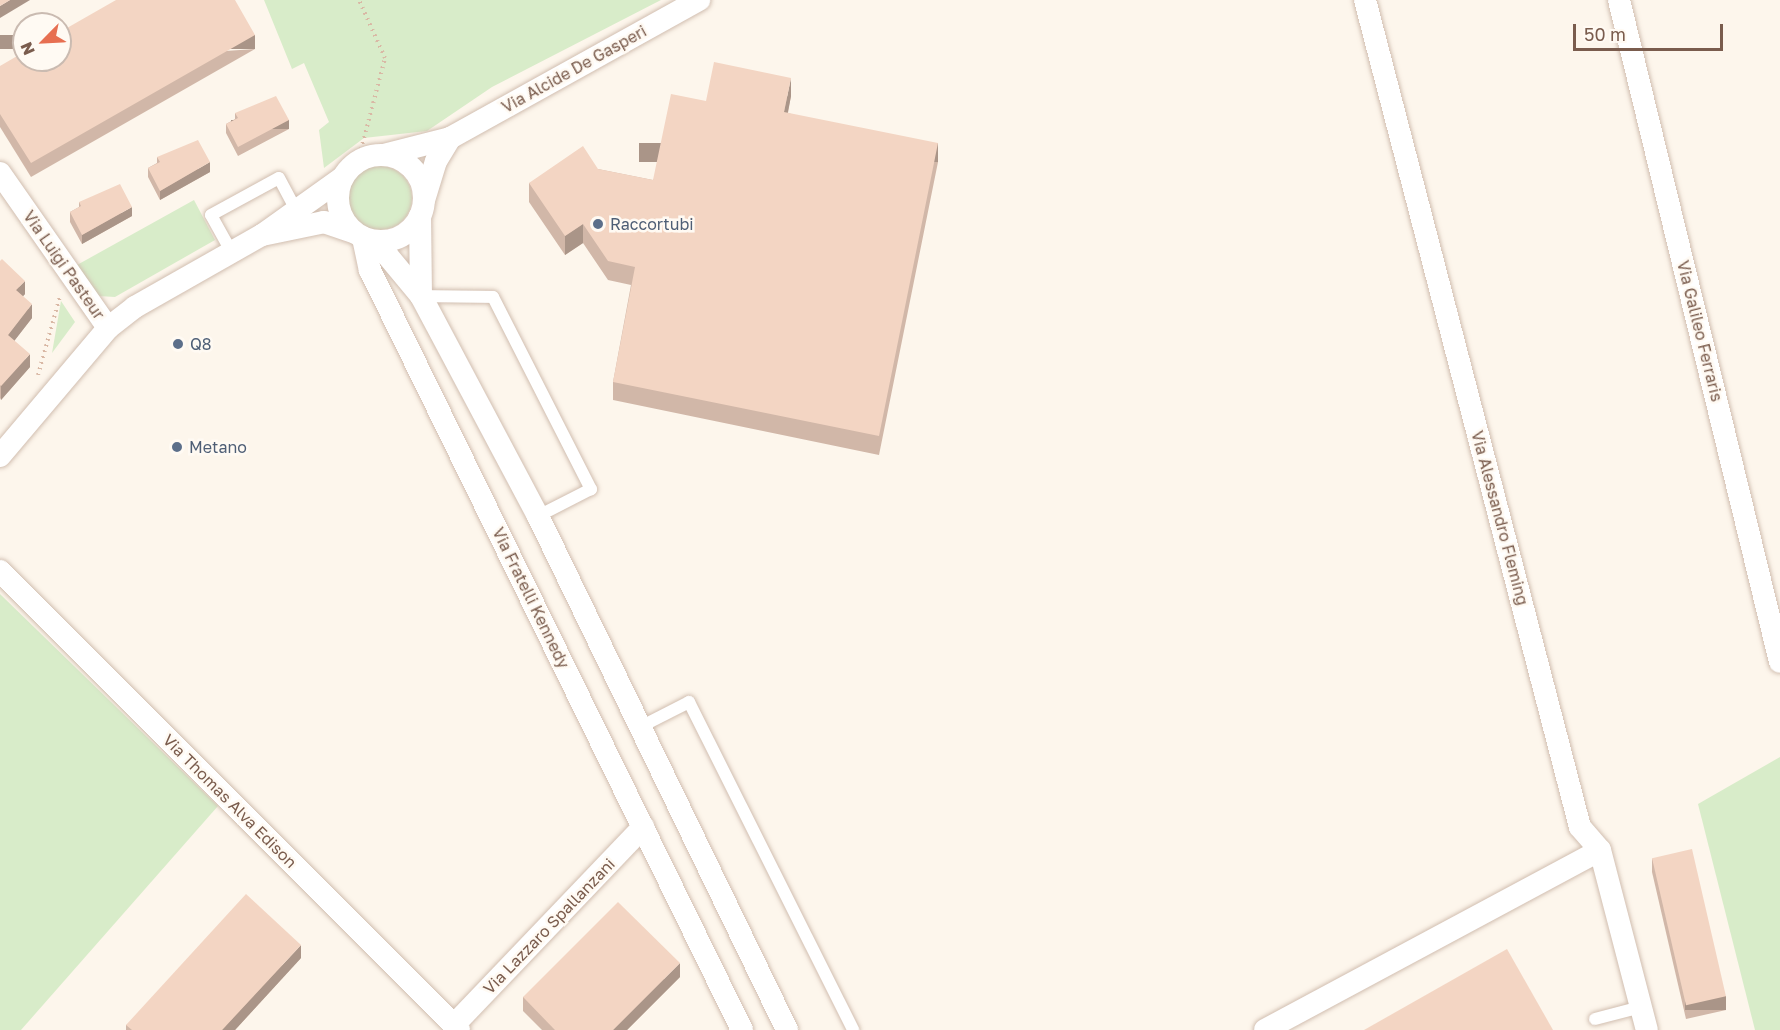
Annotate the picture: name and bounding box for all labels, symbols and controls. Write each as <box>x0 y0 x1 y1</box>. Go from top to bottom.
north arrow <box>12 12 72 72</box>
scale bar <box>1576 12 1726 50</box>
street label: Via Alcide De Gasperi <box>498 21 650 117</box>
text: 50 m <box>1584 23 1626 45</box>
text: N <box>16 39 39 58</box>
street label: Via Luigi Pasteur <box>19 207 109 323</box>
place label: Raccortubi <box>610 214 694 234</box>
marker: Raccortubi <box>591 217 605 231</box>
street label: Via Galileo Ferraris <box>1673 259 1727 403</box>
place label: Q8 <box>190 334 212 354</box>
marker: Q8 <box>171 337 185 351</box>
street label: Via Alessandro Fleming <box>1467 429 1533 607</box>
place label: Metano <box>189 437 247 457</box>
marker: Metano <box>170 440 184 454</box>
street label: Via Fratelli Kennedy <box>489 524 573 672</box>
street label: Via Thomas Alva Edison <box>159 730 301 872</box>
street label: Via Lazzaro Spallanzani <box>479 854 619 998</box>

